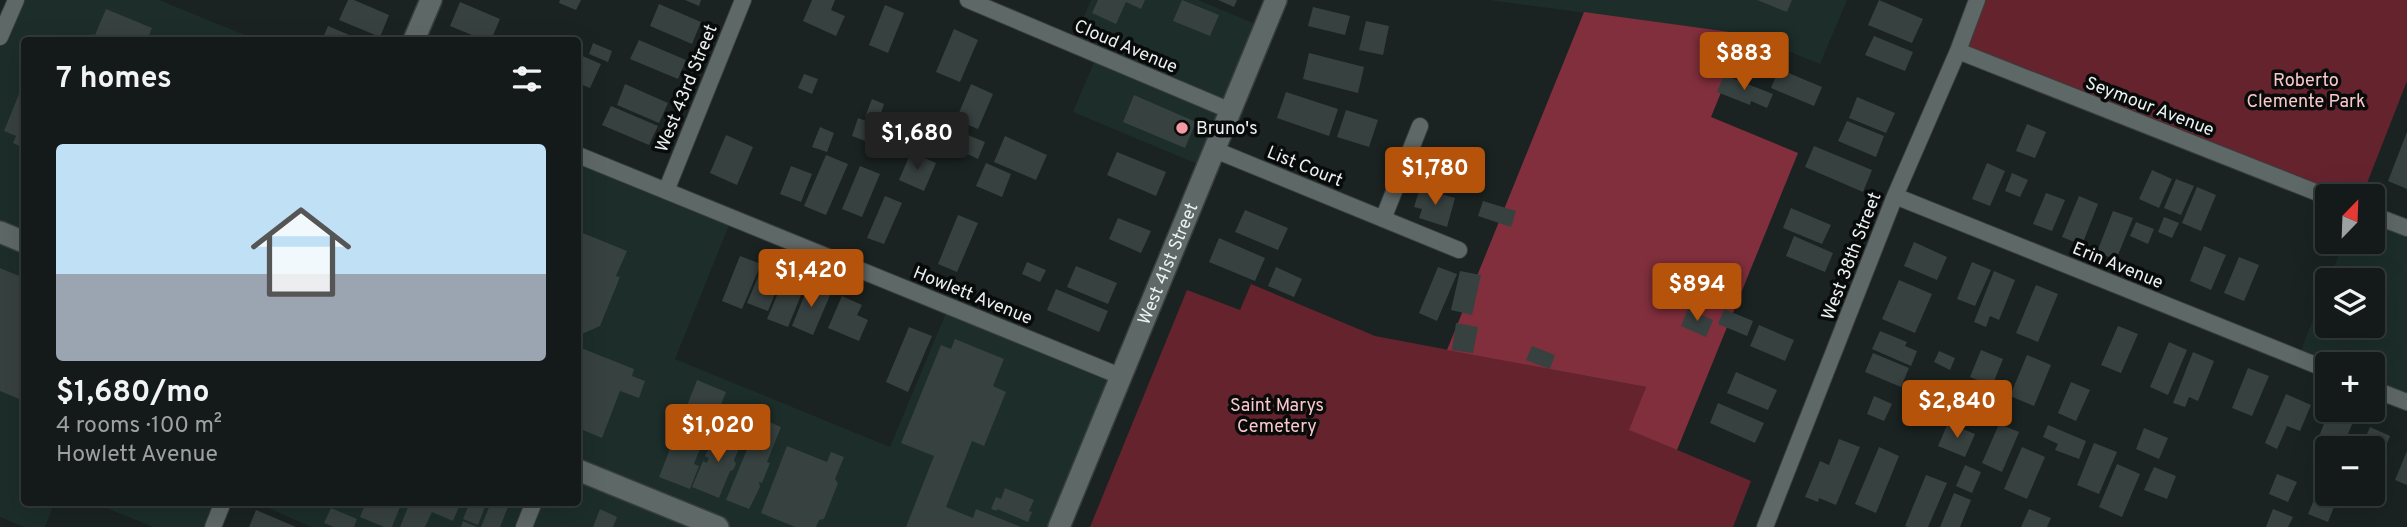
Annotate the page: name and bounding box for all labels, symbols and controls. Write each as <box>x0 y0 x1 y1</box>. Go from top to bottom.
street label: Cloud Avenue <box>1070 15 1181 80</box>
street label: West 43rd Street <box>651 21 724 156</box>
pin: $883 <box>1703 32 1785 92</box>
text: $883 <box>1716 40 1772 69</box>
icon: filters <box>508 60 546 98</box>
text: 7 homes <box>56 61 172 98</box>
park label: Roberto Clemente Park <box>2246 70 2366 114</box>
street label: Seymour Avenue <box>2082 72 2217 143</box>
pin: $1,680 <box>860 113 974 172</box>
place label: Bruno's <box>1196 118 1258 141</box>
text: $1,680 <box>881 120 953 149</box>
marker: Bruno's <box>1174 120 1190 136</box>
street label: List Court <box>1263 142 1346 193</box>
pin: $1,780 <box>1378 148 1492 207</box>
text: $1,780 <box>1401 155 1469 184</box>
north arrow <box>2315 184 2385 254</box>
map controls <box>2315 184 2385 506</box>
icon: home <box>238 189 364 315</box>
street label: West 38th Street <box>1817 189 1887 324</box>
street label: West 41st Street <box>1134 200 1204 329</box>
street label: Erin Avenue <box>2069 238 2166 295</box>
pin: $1,420 <box>754 250 868 309</box>
text: $1,420 <box>774 257 848 286</box>
street label: Howlett Avenue <box>909 262 1035 331</box>
pin: $894 <box>1656 264 1738 323</box>
button: layers <box>2315 268 2385 338</box>
text: $894 <box>1668 271 1726 300</box>
button: + <box>2315 352 2385 422</box>
text: $1,680/mo <box>56 375 210 412</box>
pin: $2,840 <box>1900 380 2014 440</box>
text: $2,840 <box>1918 388 1996 417</box>
park label: Saint Marys Cemetery <box>1230 395 1324 439</box>
pin: $1,020 <box>661 405 775 464</box>
text: 4 rooms · 100 m² <box>56 412 222 441</box>
text: $1,020 <box>681 412 755 441</box>
button: − <box>2315 436 2385 506</box>
text: Howlett Avenue <box>56 441 218 470</box>

